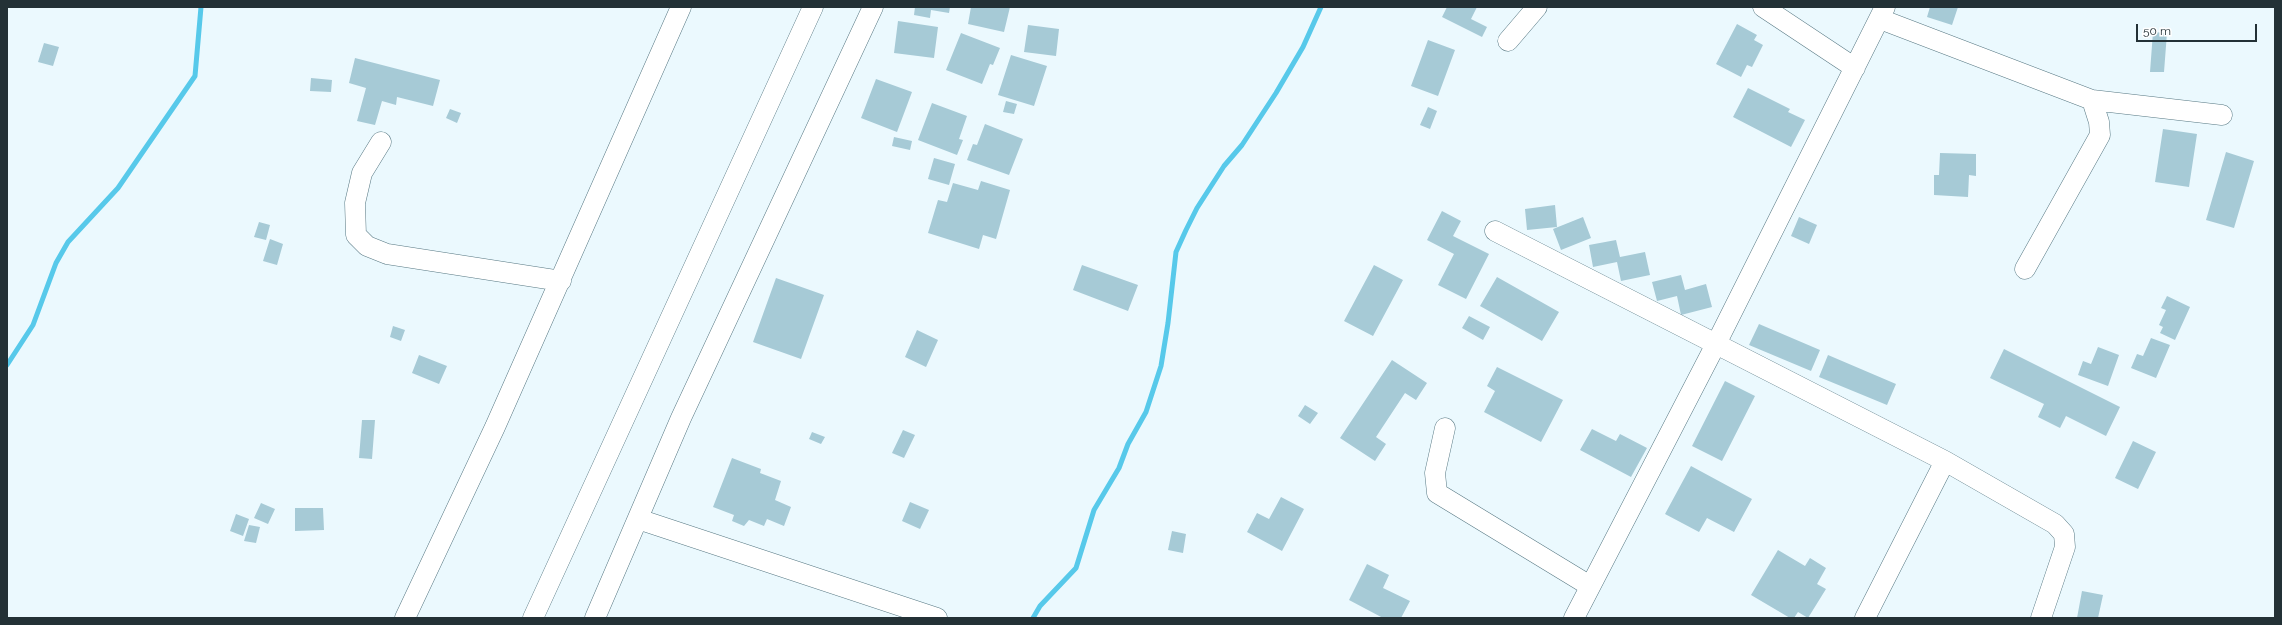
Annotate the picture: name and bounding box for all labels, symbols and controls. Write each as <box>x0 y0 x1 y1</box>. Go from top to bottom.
scale bar <box>2138 16 2259 42</box>
text: 50 m <box>2143 24 2171 38</box>

